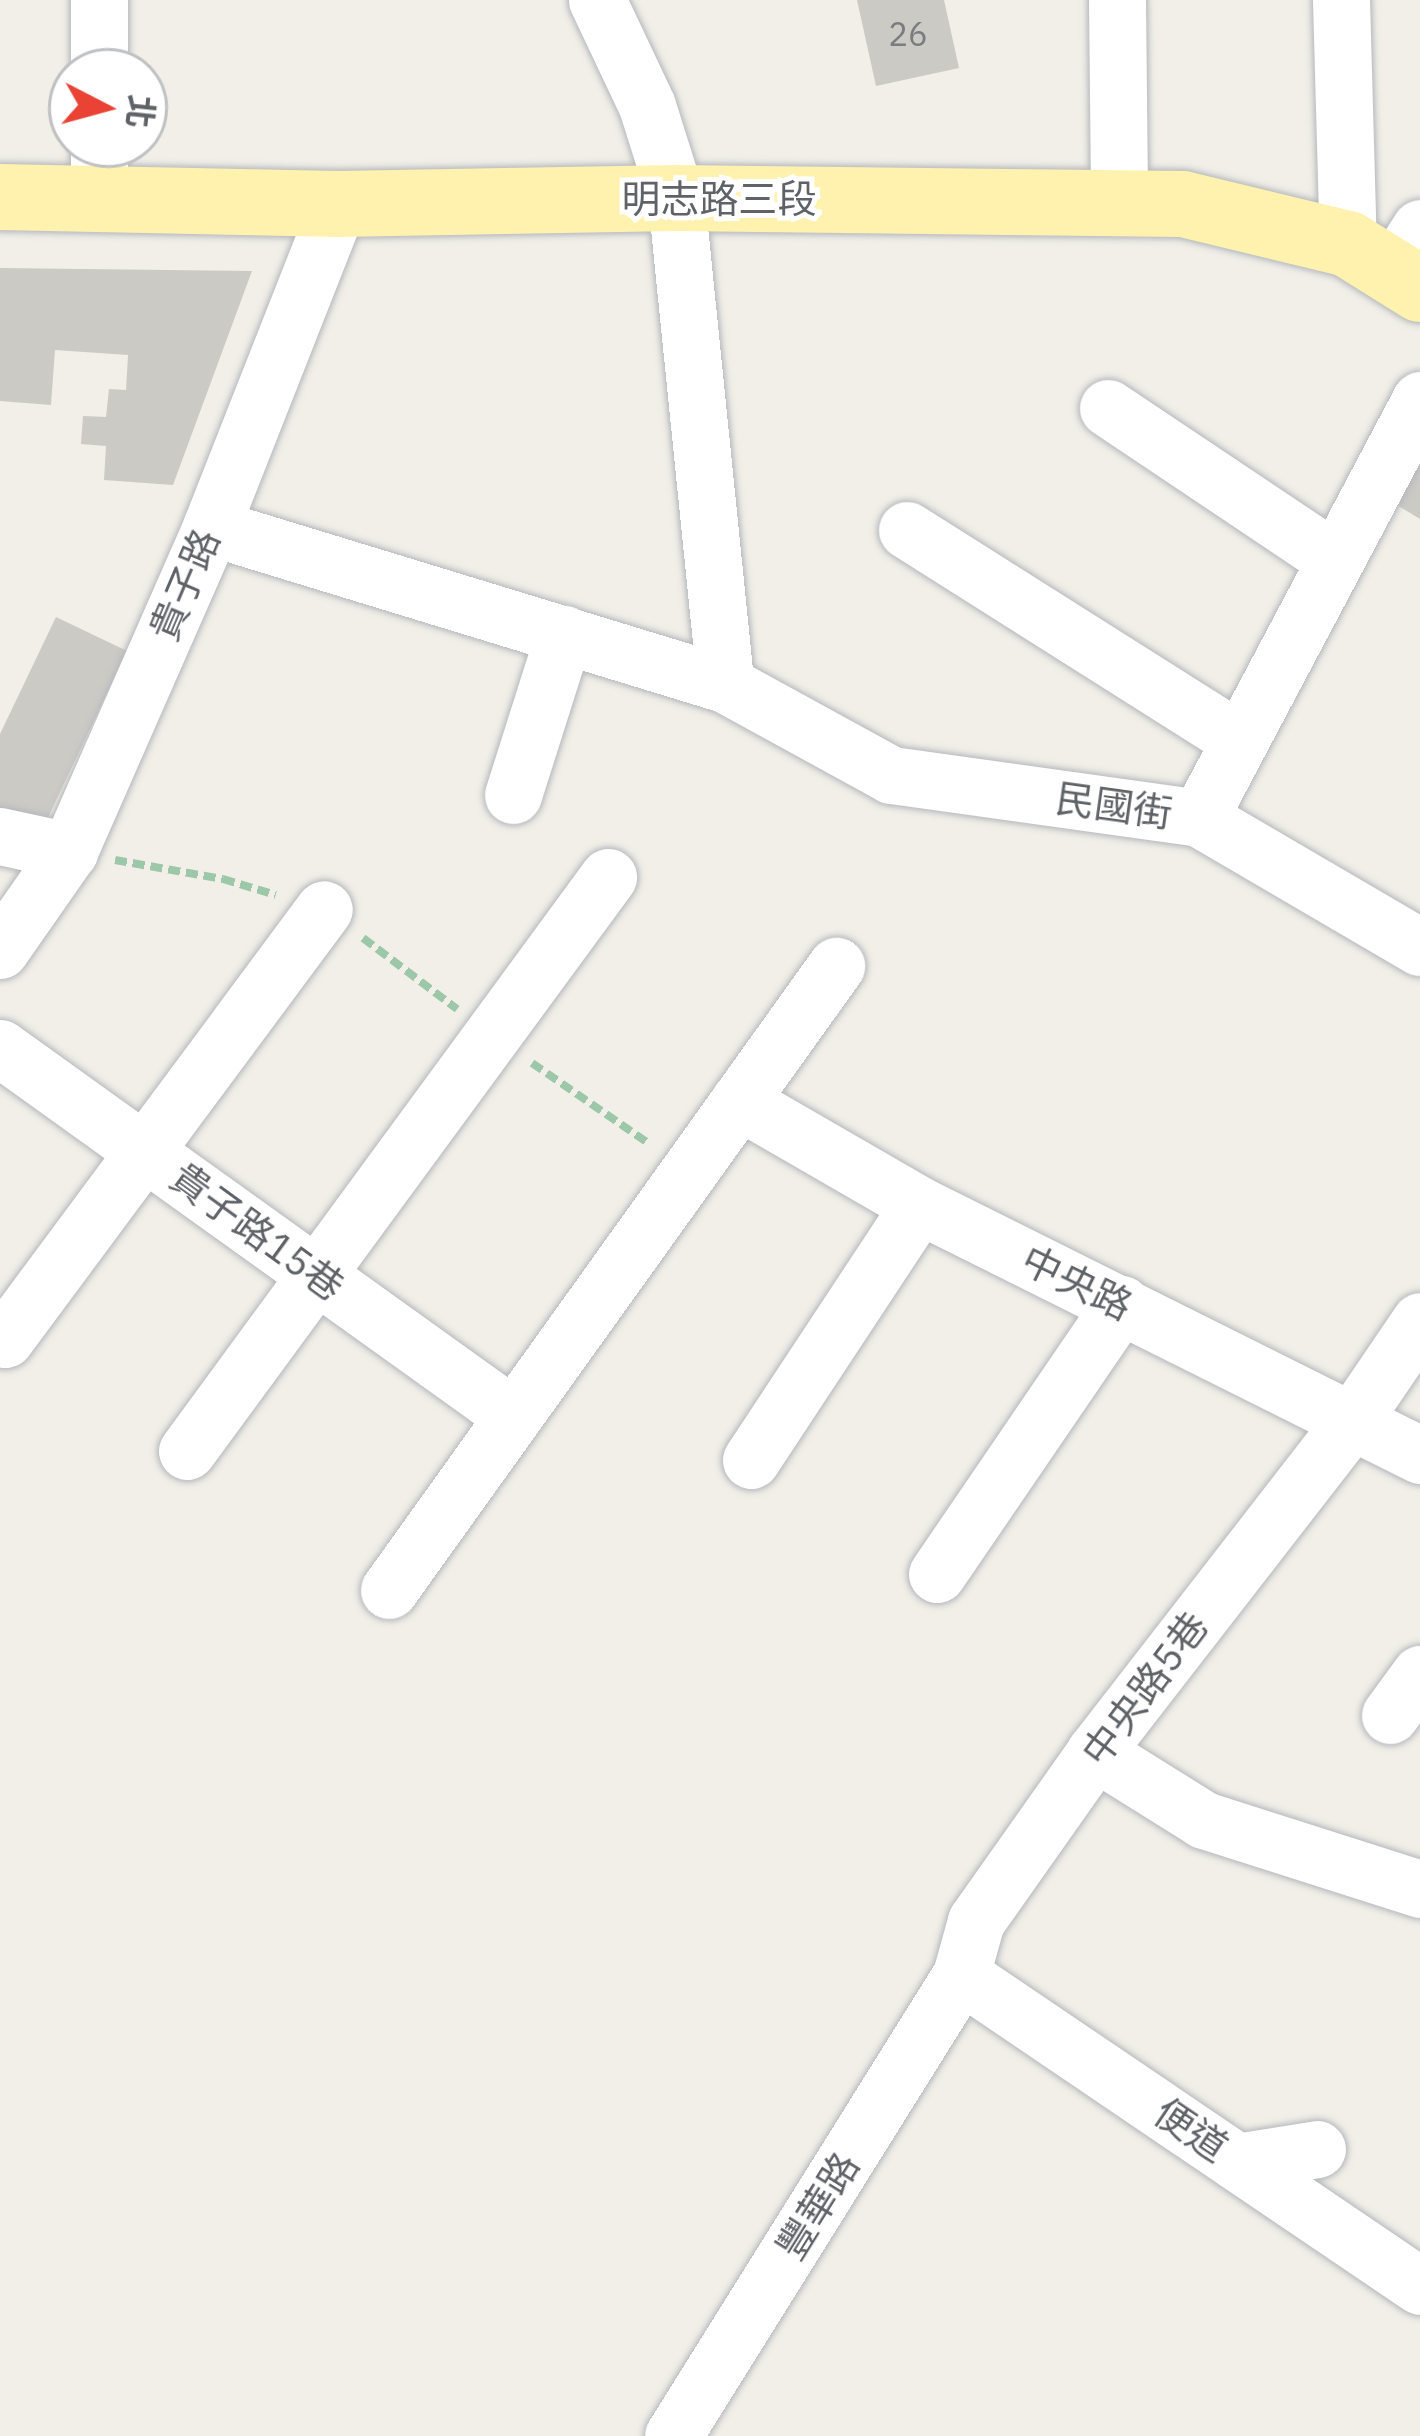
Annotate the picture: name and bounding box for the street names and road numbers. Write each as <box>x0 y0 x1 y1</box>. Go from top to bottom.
street label: 明志路三段 <box>622 176 816 222</box>
street label: 貴子路 <box>141 522 229 648</box>
street label: 民國街 <box>1053 775 1175 837</box>
street label: 貴子路15巷 <box>161 1153 353 1311</box>
street label: 中央路 <box>1014 1236 1140 1330</box>
street label: 中央路5巷 <box>1072 1603 1218 1775</box>
street label: 便道 <box>1146 2089 1236 2171</box>
street label: 豐華路 <box>767 2144 869 2268</box>

